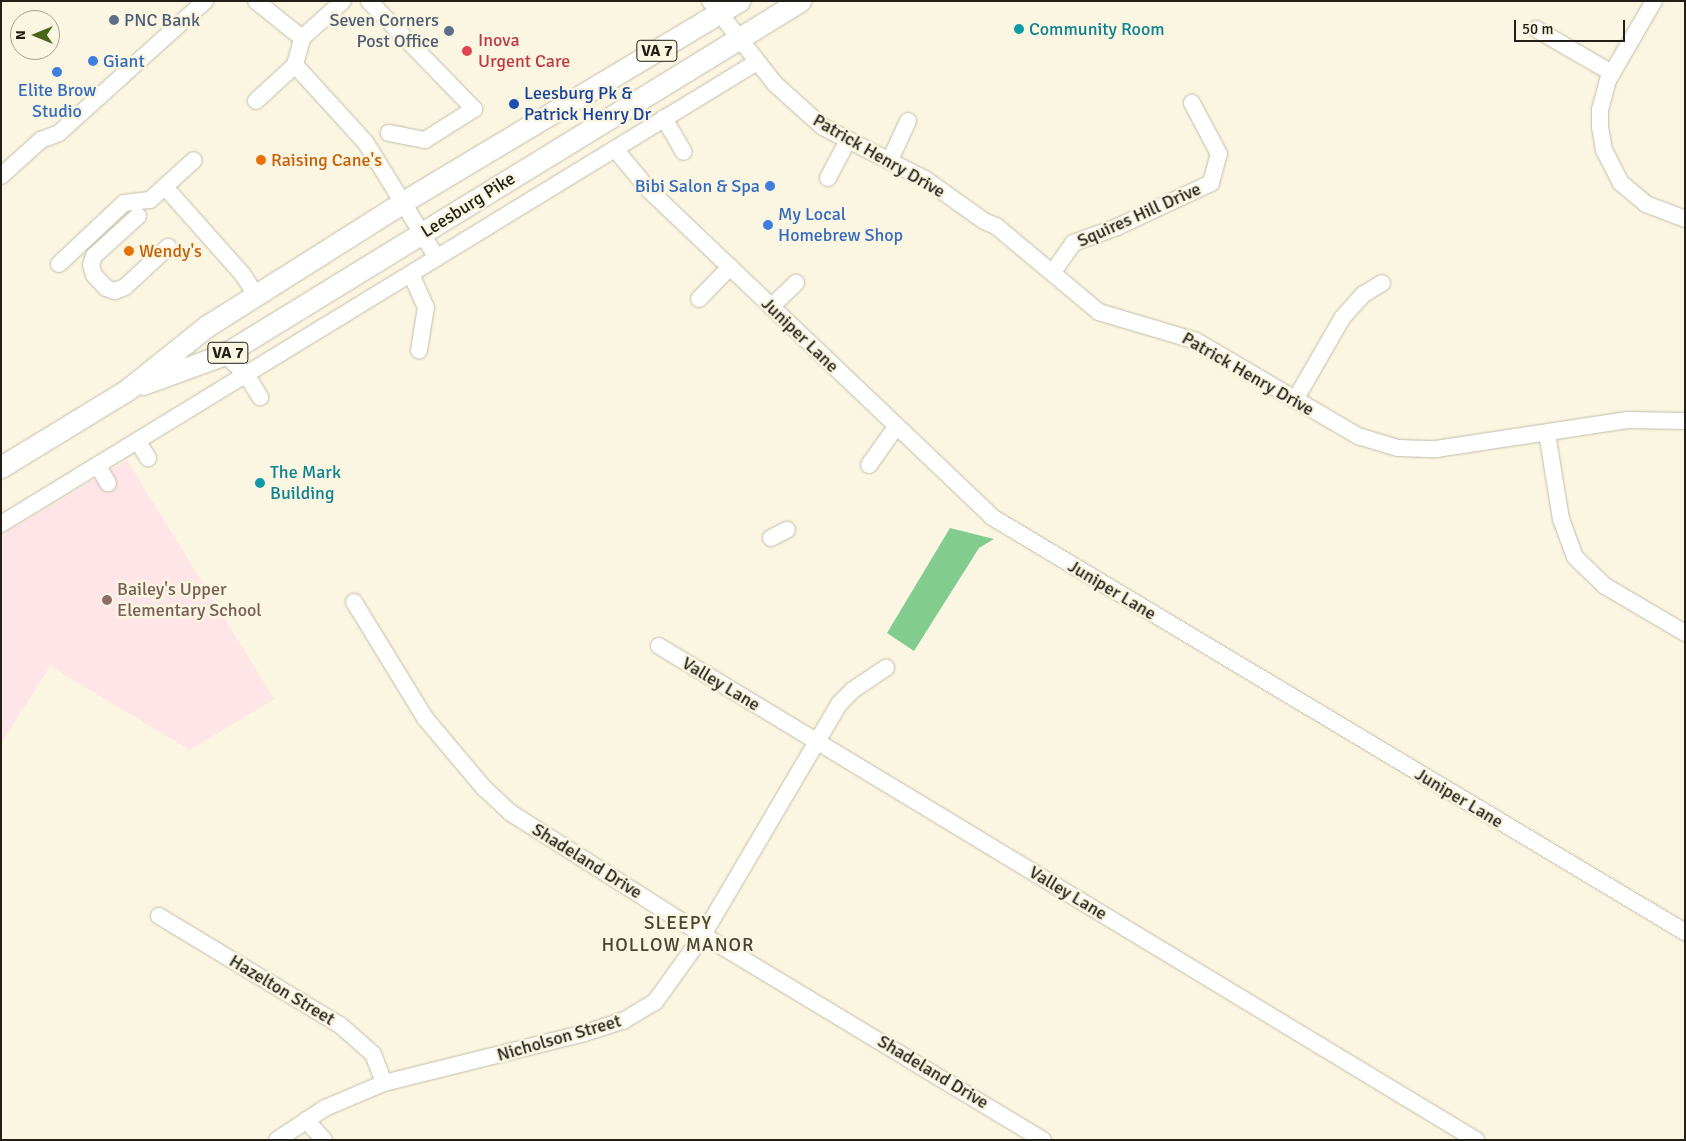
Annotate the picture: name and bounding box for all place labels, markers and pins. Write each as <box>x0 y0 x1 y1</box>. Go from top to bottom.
place label: PNC Bank <box>124 9 200 31</box>
place label: Seven Corners Post Office <box>329 10 439 52</box>
marker: PNC Bank <box>108 14 120 26</box>
place label: Community Room <box>1029 18 1165 40</box>
marker: Community Room <box>1013 23 1025 35</box>
marker: Seven Corners Post Office <box>443 25 455 37</box>
place label: Inova Urgent Care <box>478 30 570 72</box>
marker: Inova Urgent Care <box>460 44 474 58</box>
place label: Giant <box>103 50 145 72</box>
marker: Giant <box>87 55 99 67</box>
marker: Elite Brow Studio <box>51 66 63 78</box>
place label: Elite Brow Studio <box>18 80 96 122</box>
place label: Leesburg Pk & Patrick Henry Dr <box>524 83 651 126</box>
marker: Leesburg Pk & Patrick Henry Dr <box>508 98 520 110</box>
place label: Raising Cane's <box>271 149 382 171</box>
marker: Raising Cane's <box>255 154 267 166</box>
place label: Bibi Salon & Spa <box>635 175 760 197</box>
marker: Bibi Salon & Spa <box>764 180 776 192</box>
place label: My Local Homebrew Shop <box>778 204 903 246</box>
marker: My Local Homebrew Shop <box>762 219 774 231</box>
place label: Wendy's <box>139 240 202 262</box>
marker: Wendy's <box>123 245 135 257</box>
place label: The Mark Building <box>270 462 341 504</box>
marker: The Mark Building <box>254 477 266 489</box>
place label: Bailey's Upper Elementary School <box>117 579 262 622</box>
marker: Bailey's Upper Elementary School <box>101 594 113 606</box>

